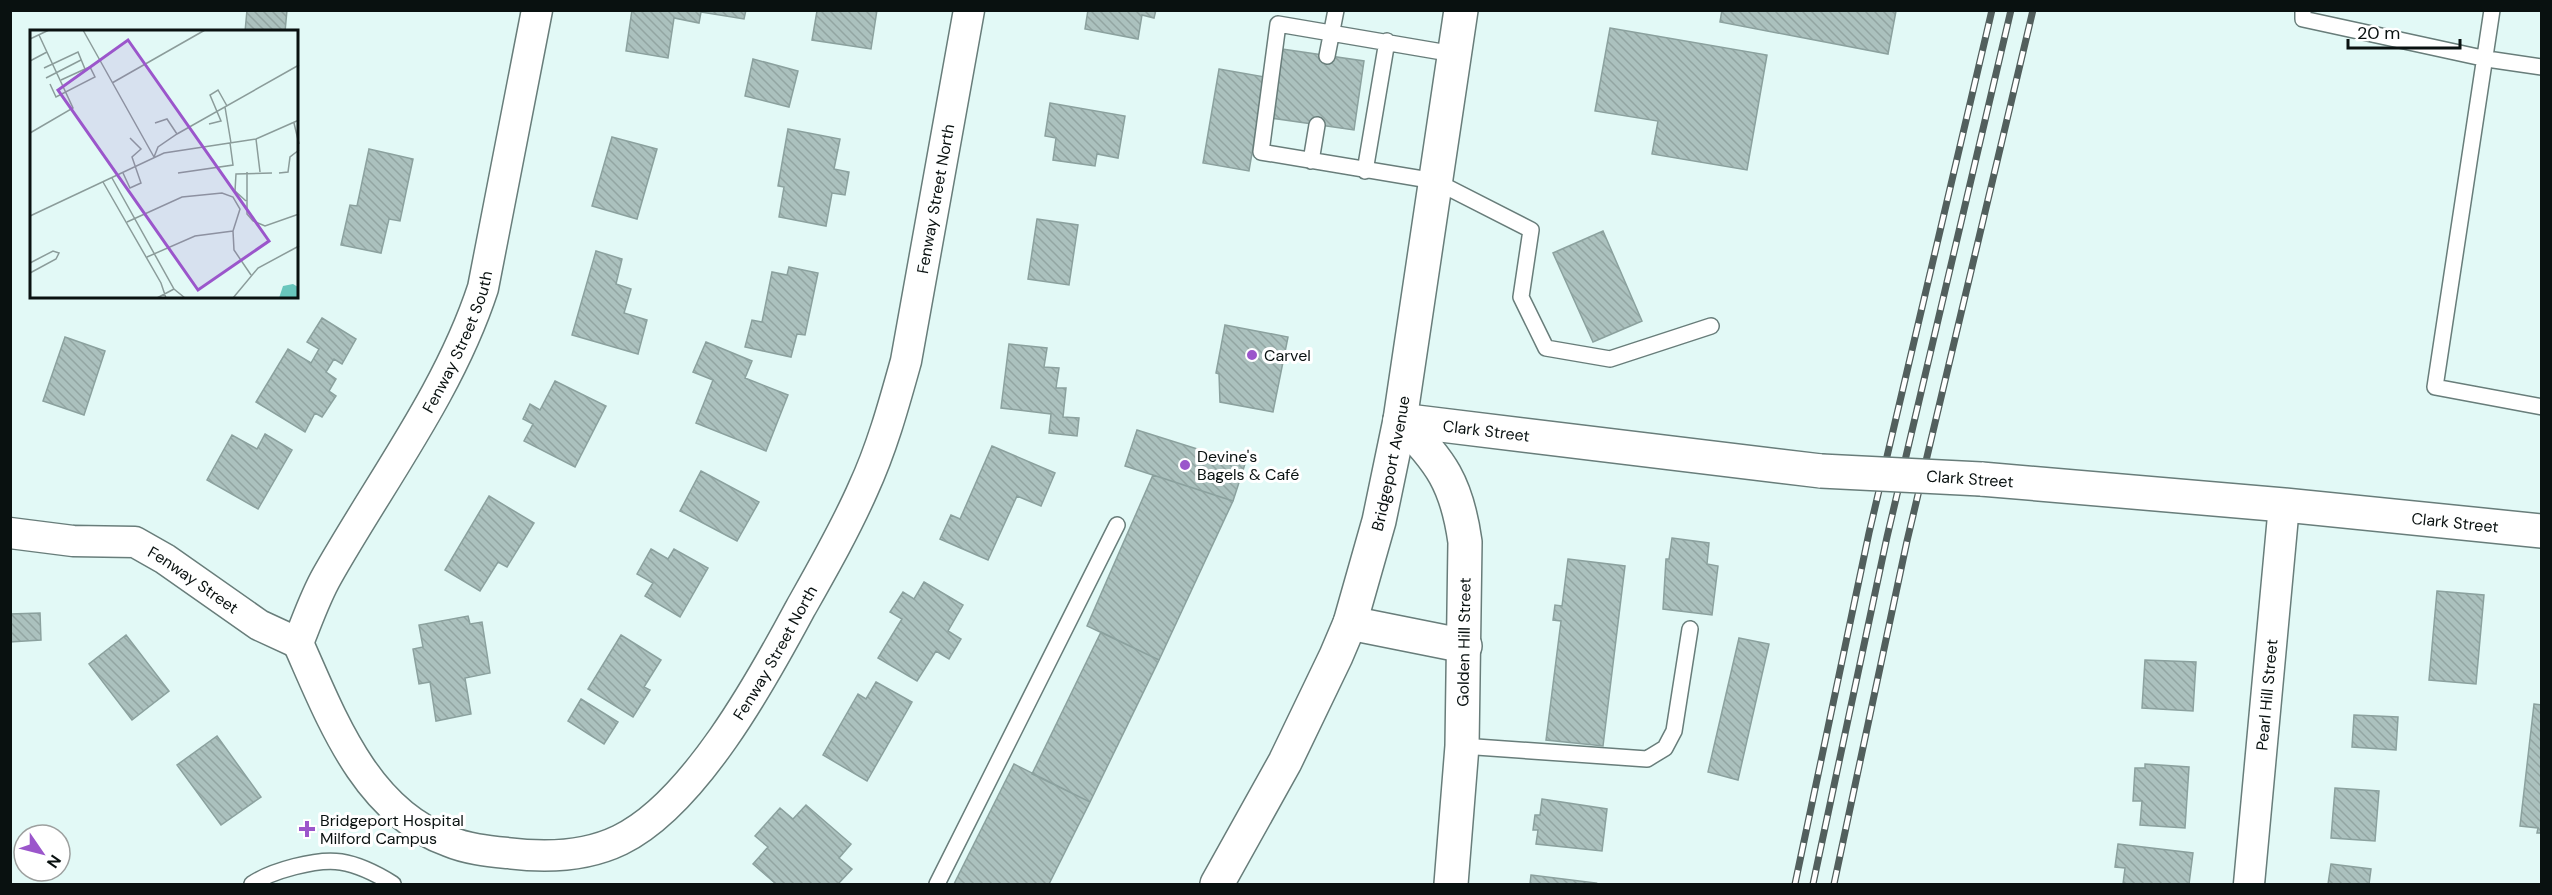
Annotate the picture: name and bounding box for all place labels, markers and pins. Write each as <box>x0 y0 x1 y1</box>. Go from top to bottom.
place label: Carvel <box>1264 345 1311 366</box>
marker: Carvel <box>1245 348 1259 362</box>
place label: Devine's Bagels & Café <box>1197 446 1299 485</box>
marker: Devine's Bagels & Café <box>1178 458 1192 472</box>
place label: Bridgeport Hospital Milford Campus <box>320 810 464 849</box>
marker: Bridgeport Hospital Milford Campus <box>298 820 316 838</box>

